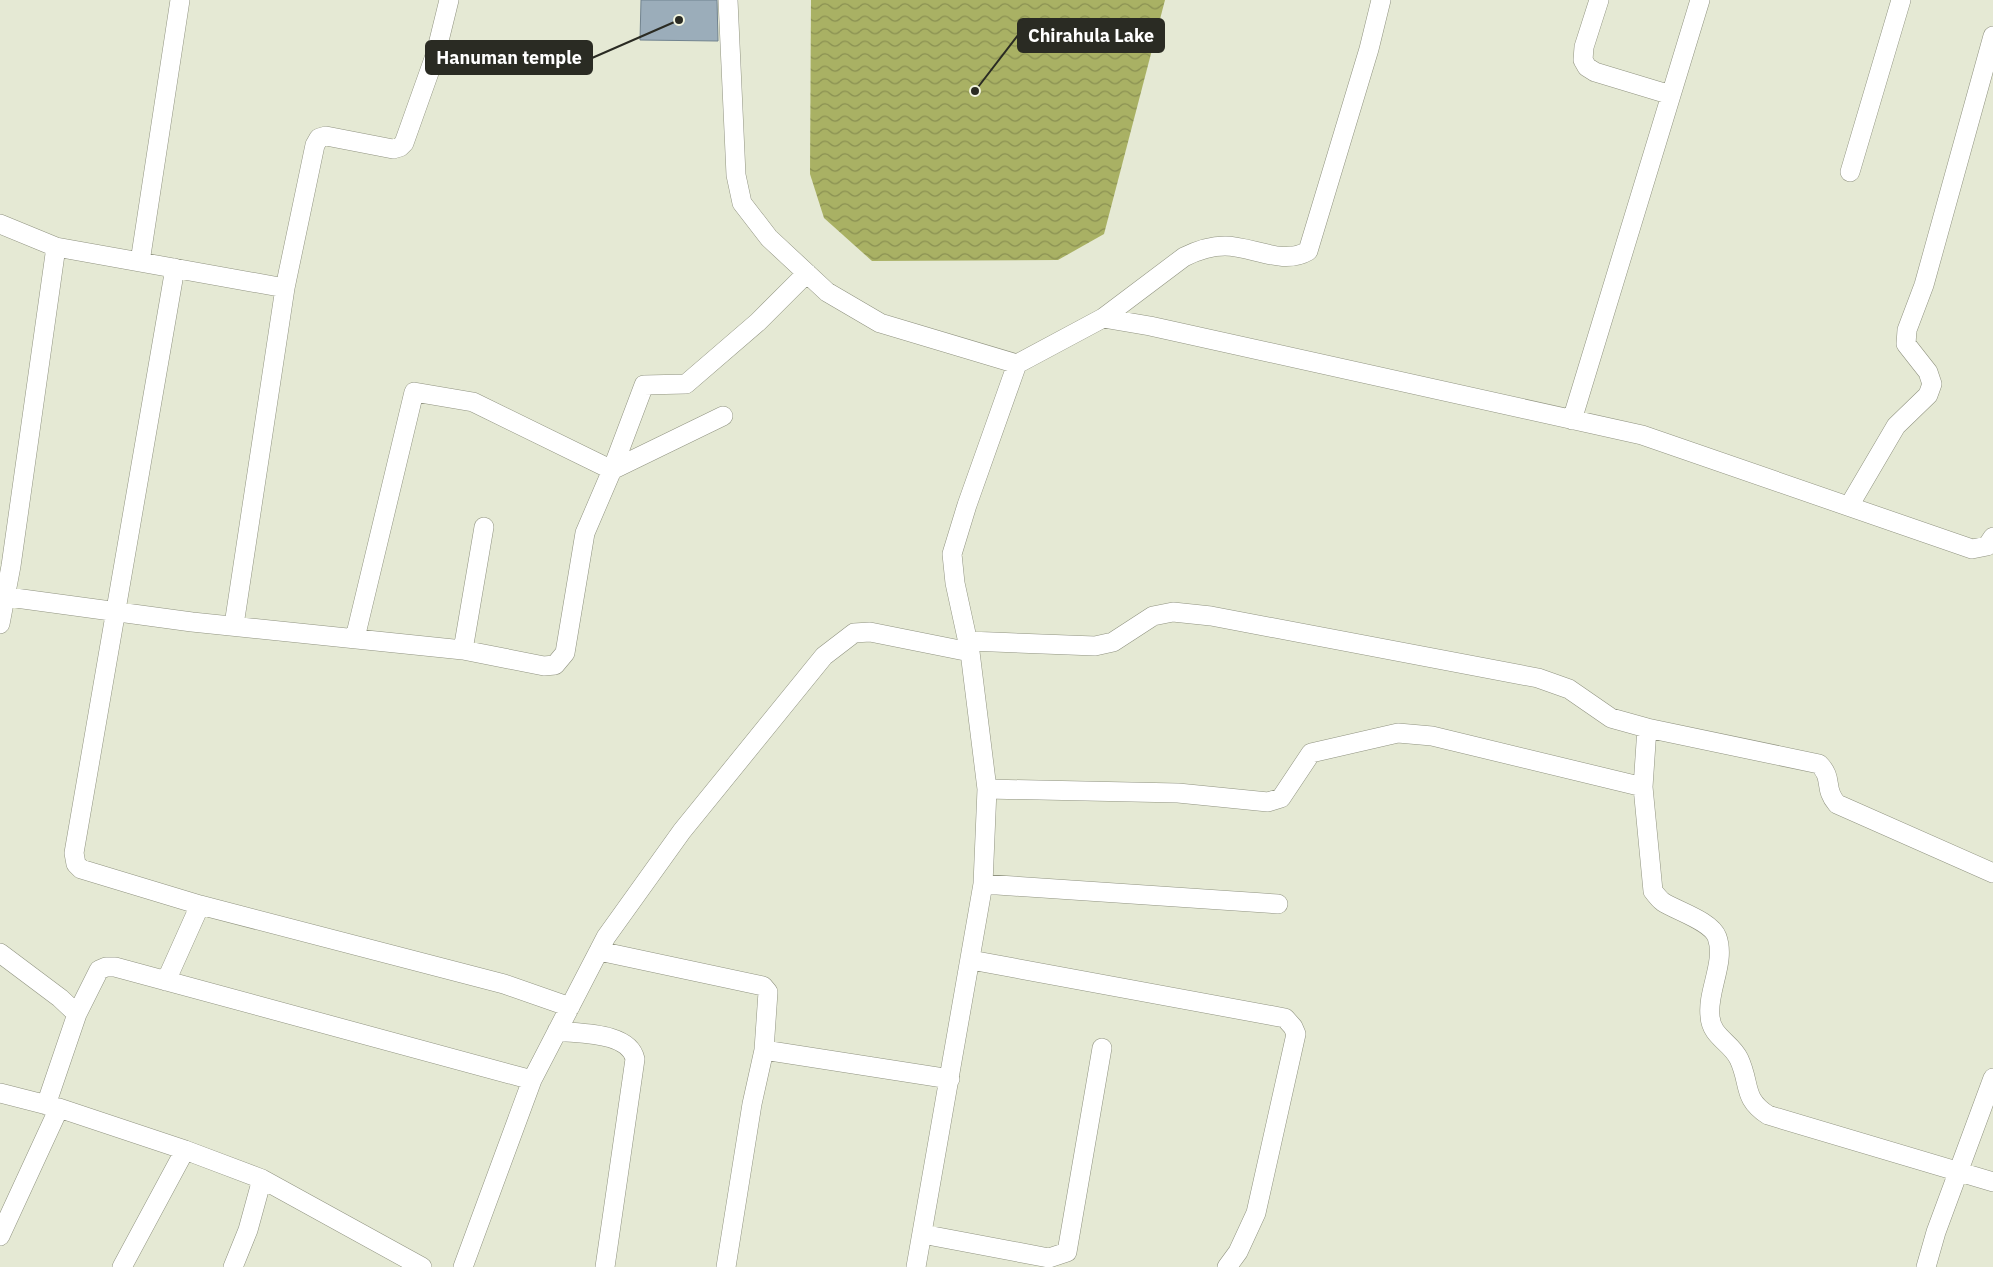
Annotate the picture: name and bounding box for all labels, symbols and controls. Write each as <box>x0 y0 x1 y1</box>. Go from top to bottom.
callout: Chirahula Lake <box>1018 19 1164 52</box>
text: Chirahula Lake <box>1028 24 1154 47</box>
callout: Hanuman temple <box>426 41 592 74</box>
text: Hanuman temple <box>436 46 582 69</box>

